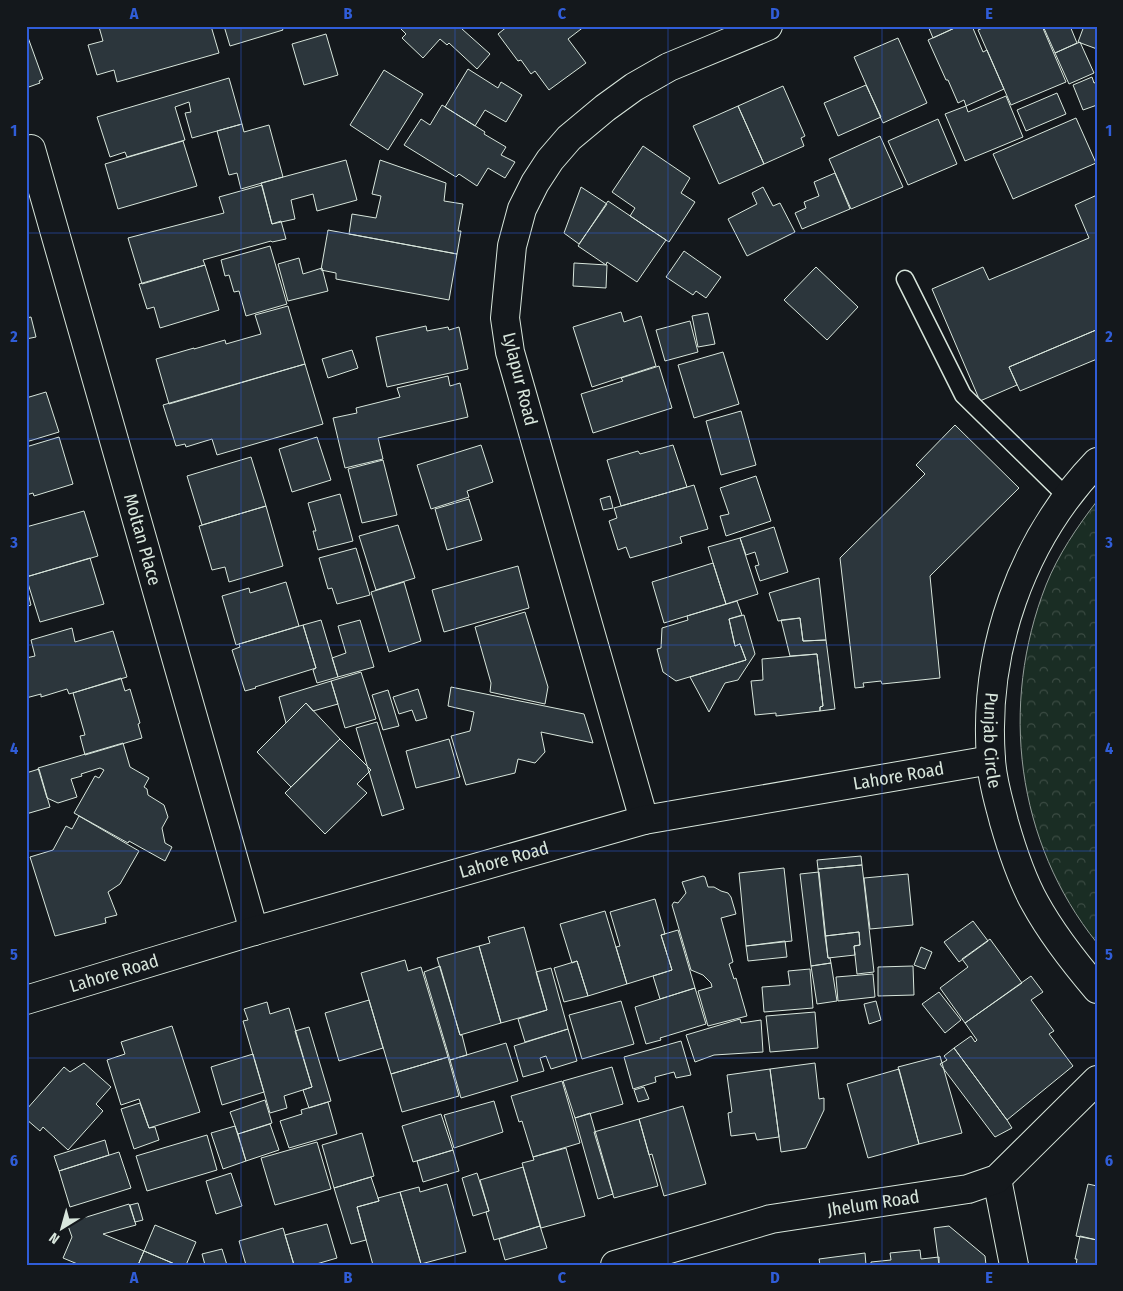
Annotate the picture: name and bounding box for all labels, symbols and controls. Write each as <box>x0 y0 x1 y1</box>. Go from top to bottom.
text: A <box>129 4 139 23</box>
text: B <box>344 4 353 23</box>
text: C <box>558 4 567 23</box>
text: D <box>770 4 780 23</box>
text: E <box>985 4 993 23</box>
text: 1 <box>11 121 17 140</box>
text: 1 <box>1106 121 1112 140</box>
text: 2 <box>9 327 18 346</box>
text: 2 <box>1104 327 1113 346</box>
street label: Lylapur Road <box>498 330 542 428</box>
street label: Moltan Place <box>119 491 166 588</box>
text: 3 <box>9 533 18 552</box>
text: 3 <box>1104 533 1113 552</box>
street label: Punjab Circle <box>979 692 1006 790</box>
text: 4 <box>10 739 18 758</box>
text: 4 <box>1105 739 1113 758</box>
street label: Lahore Road <box>851 757 946 795</box>
street label: Lahore Road <box>457 837 551 883</box>
text: 5 <box>10 945 18 964</box>
text: 5 <box>1105 945 1113 964</box>
street label: Lahore Road <box>67 950 161 997</box>
text: 6 <box>10 1151 18 1170</box>
text: 6 <box>1105 1151 1113 1170</box>
street label: Jhelum Road <box>826 1186 921 1221</box>
north arrow <box>38 1204 88 1254</box>
text: N <box>46 1229 63 1247</box>
text: A <box>129 1268 139 1287</box>
text: B <box>344 1268 353 1287</box>
text: C <box>558 1268 567 1287</box>
text: D <box>770 1268 780 1287</box>
text: E <box>985 1268 993 1287</box>

